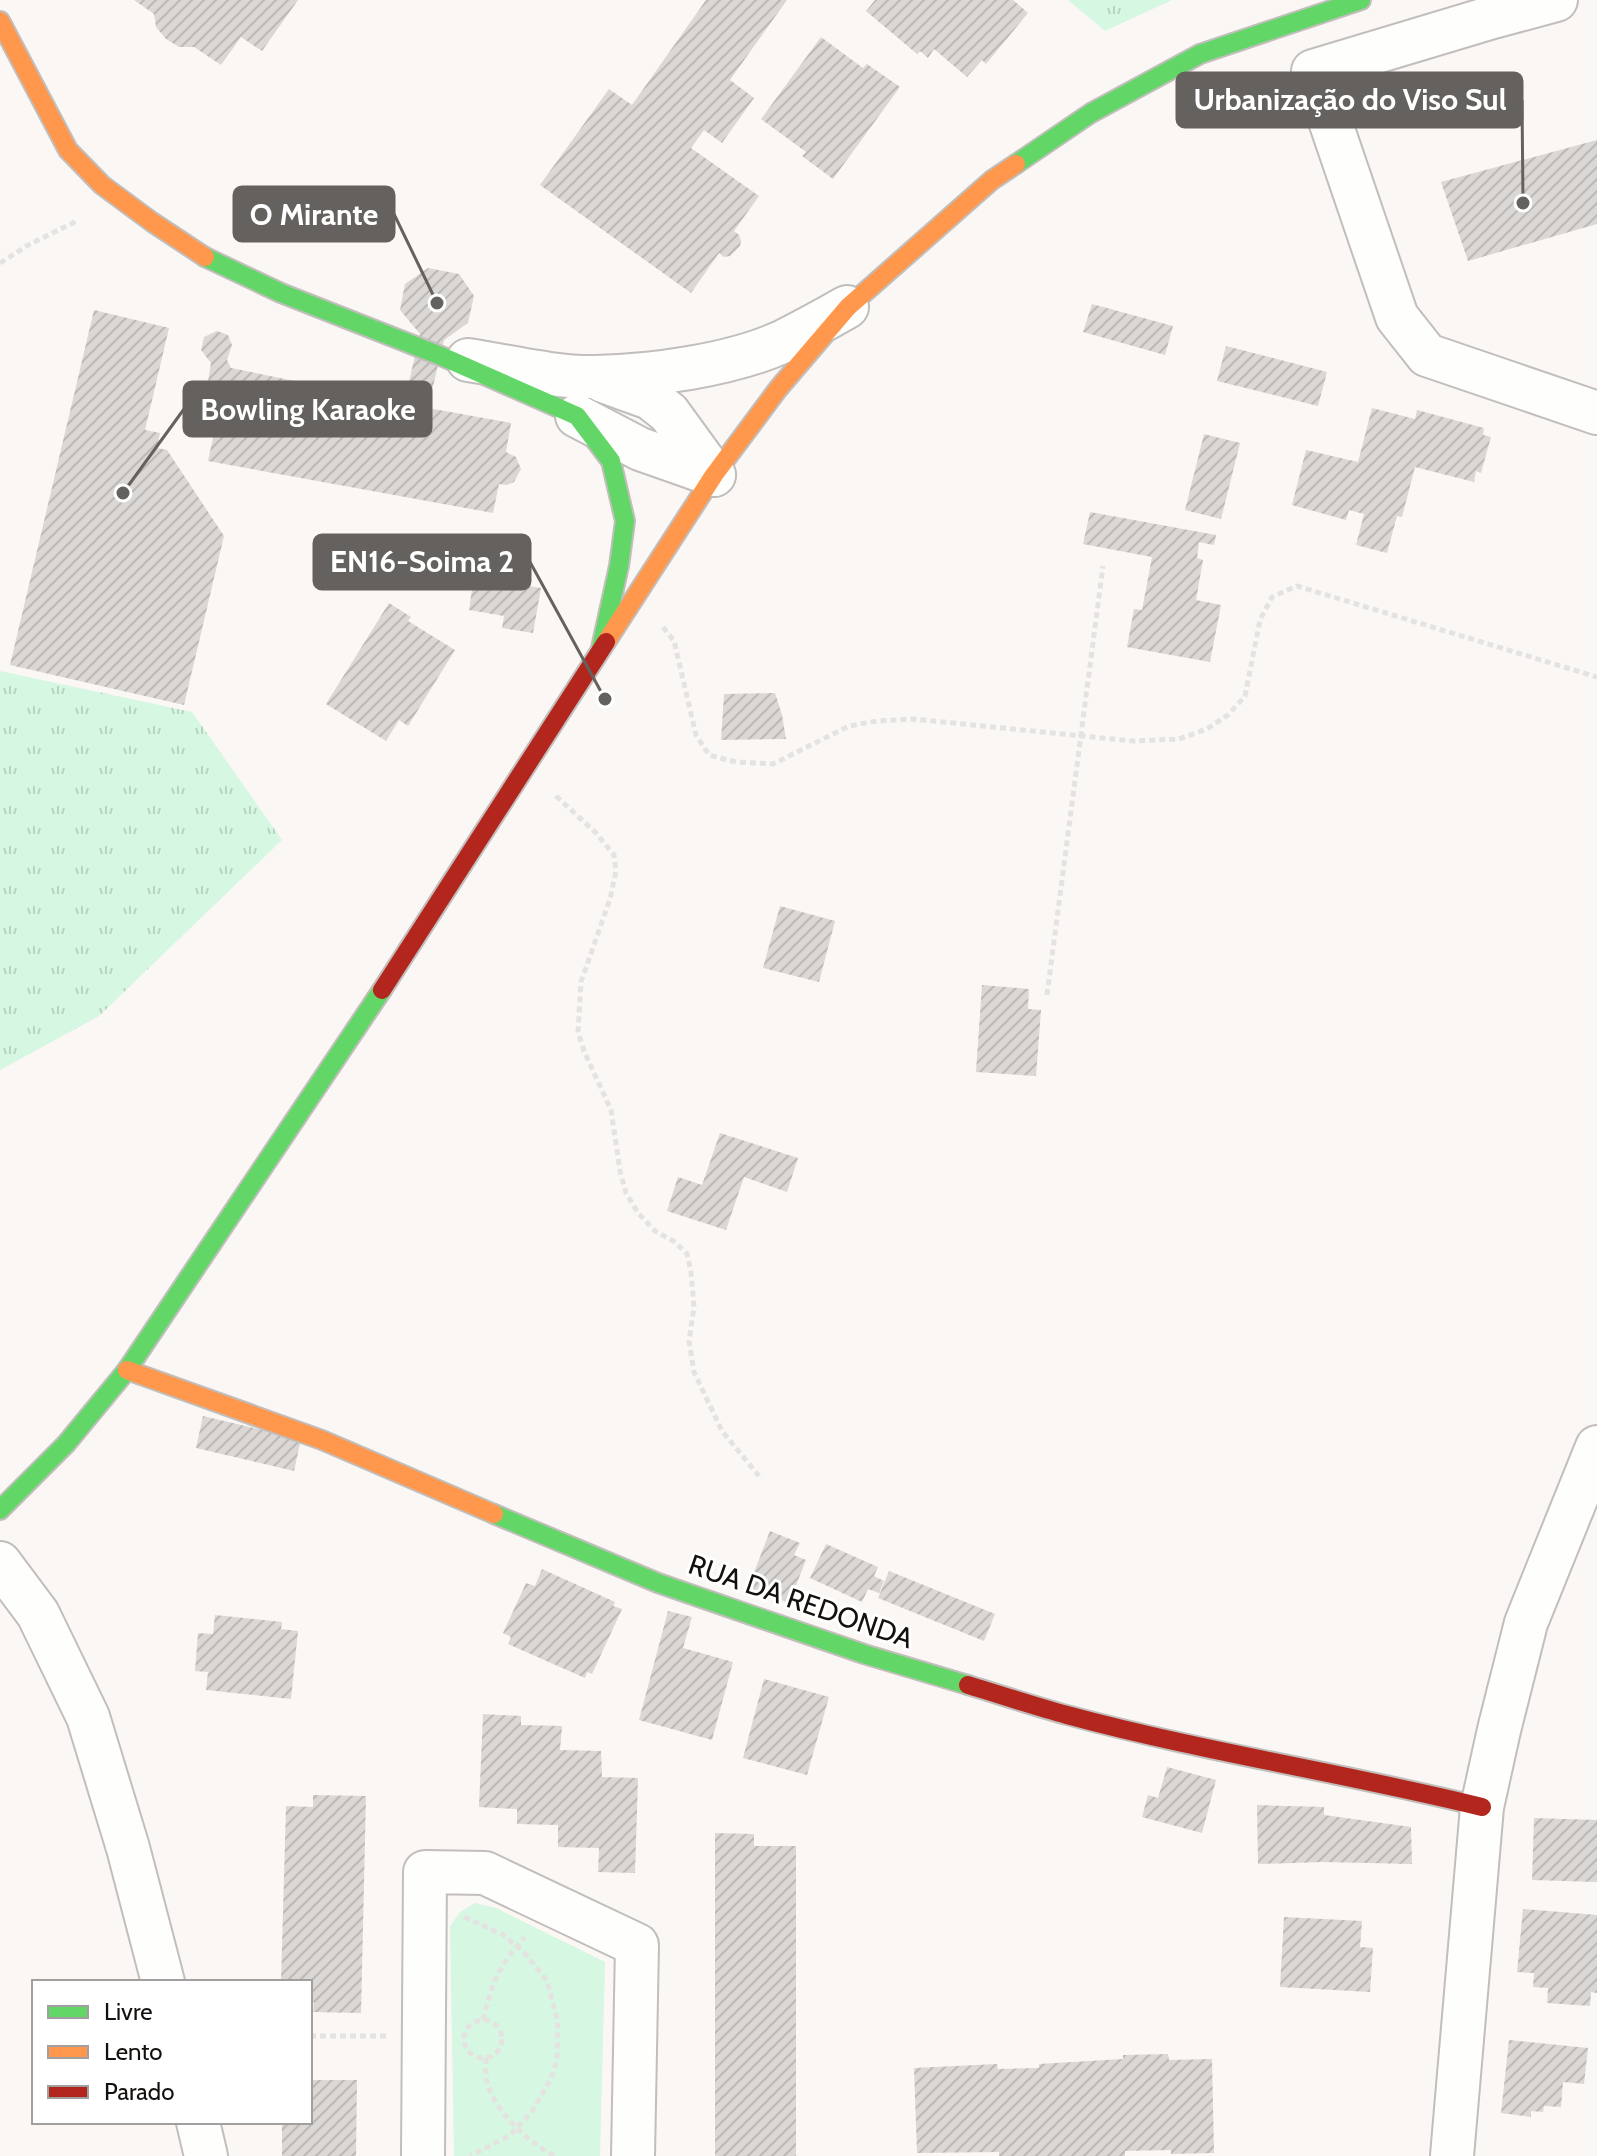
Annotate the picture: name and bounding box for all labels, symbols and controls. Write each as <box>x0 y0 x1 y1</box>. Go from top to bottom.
callout: Urbanização do Viso Sul <box>1177 73 1522 127</box>
text: Urbanização do Viso Sul <box>1193 81 1507 118</box>
callout: O Mirante <box>234 187 394 241</box>
text: O Mirante <box>250 196 378 233</box>
callout: Bowling Karaoke <box>184 382 431 436</box>
text: Bowling Karaoke <box>200 391 416 428</box>
callout: EN16-Soima 2 <box>314 535 530 589</box>
text: EN16-Soima 2 <box>330 543 514 580</box>
street label: RUA DA REDONDA <box>684 1547 918 1656</box>
legend <box>32 1980 312 2124</box>
text: Livre <box>104 1997 152 2026</box>
text: Lento <box>104 2037 163 2066</box>
text: Parado <box>104 2077 174 2106</box>

